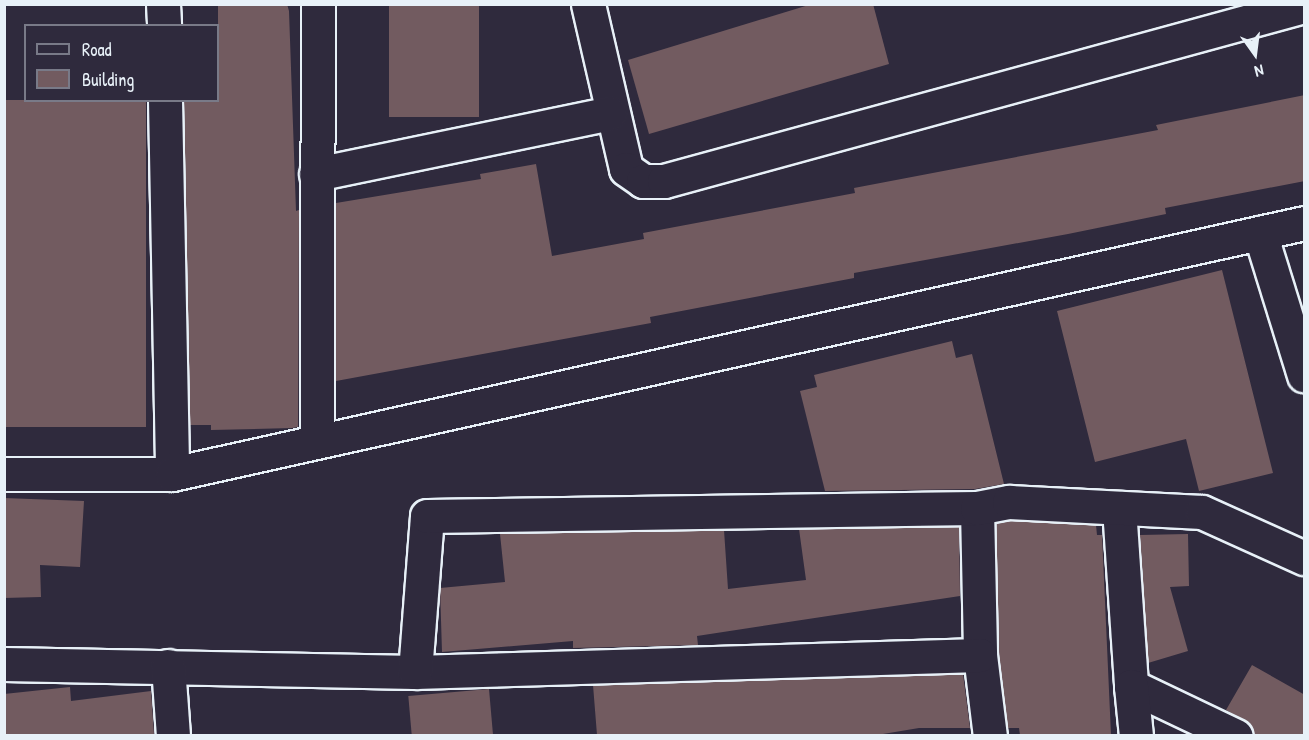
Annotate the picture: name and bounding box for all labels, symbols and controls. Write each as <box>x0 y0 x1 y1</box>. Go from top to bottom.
legend <box>24 24 219 102</box>
north arrow <box>1225 24 1285 84</box>
text: Road <box>82 37 112 62</box>
text: N <box>1253 60 1266 83</box>
text: Building <box>82 67 134 92</box>

